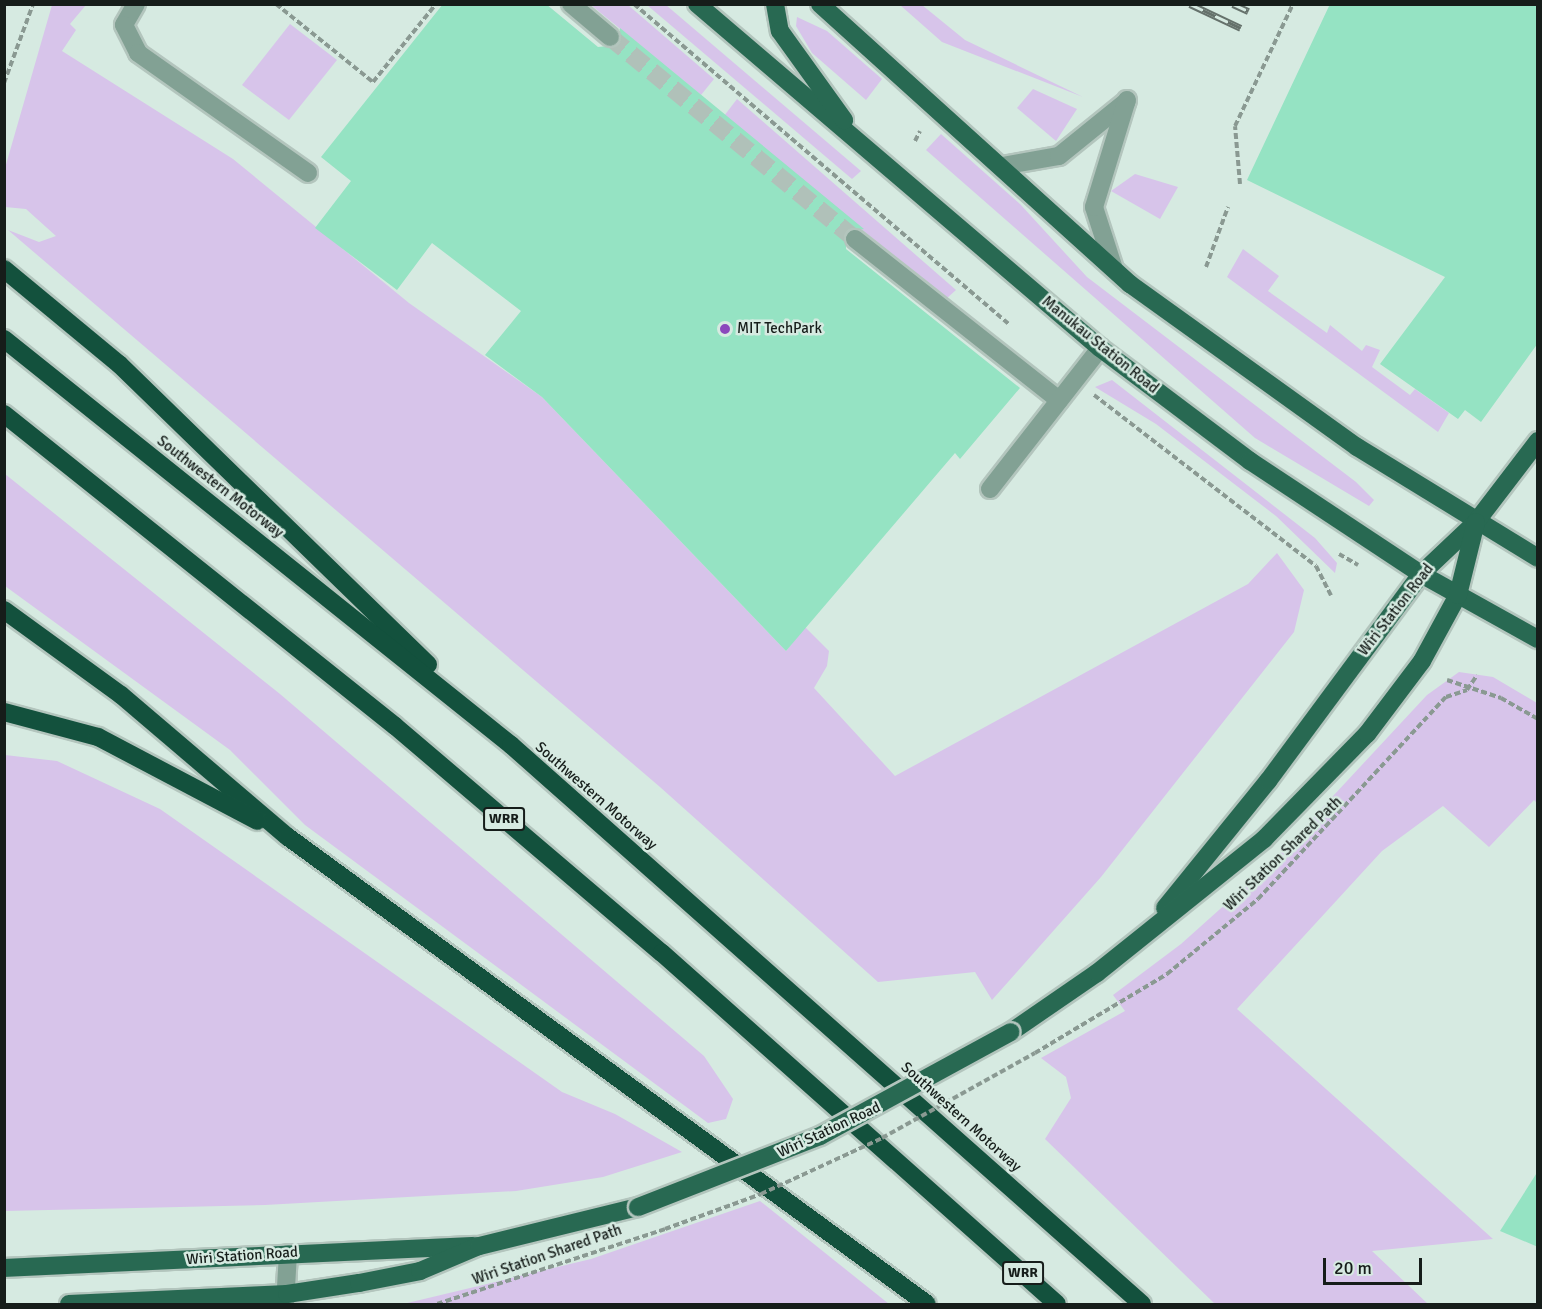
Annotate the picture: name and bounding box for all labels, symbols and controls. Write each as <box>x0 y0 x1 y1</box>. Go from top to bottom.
street label: Manukau Station Road <box>1038 293 1162 397</box>
place label: MIT TechPark <box>737 320 822 338</box>
marker: MIT TechPark <box>718 322 732 336</box>
street label: Southwestern Motorway <box>153 432 287 542</box>
street label: Wiri Station Road <box>1354 560 1438 660</box>
street label: Southwestern Motorway <box>531 738 661 854</box>
street label: Wiri Station Shared Path <box>1220 793 1346 915</box>
road number: WRR <box>483 808 525 830</box>
street label: Southwestern Motorway <box>897 1058 1025 1176</box>
street label: Wiri Station Road <box>775 1098 883 1162</box>
street label: Wiri Station Shared Path <box>470 1221 624 1289</box>
street label: Wiri Station Road <box>186 1243 298 1269</box>
scale bar <box>1326 1246 1425 1284</box>
text: 20 m <box>1334 1257 1372 1279</box>
road number: WRR <box>1002 1262 1044 1284</box>

